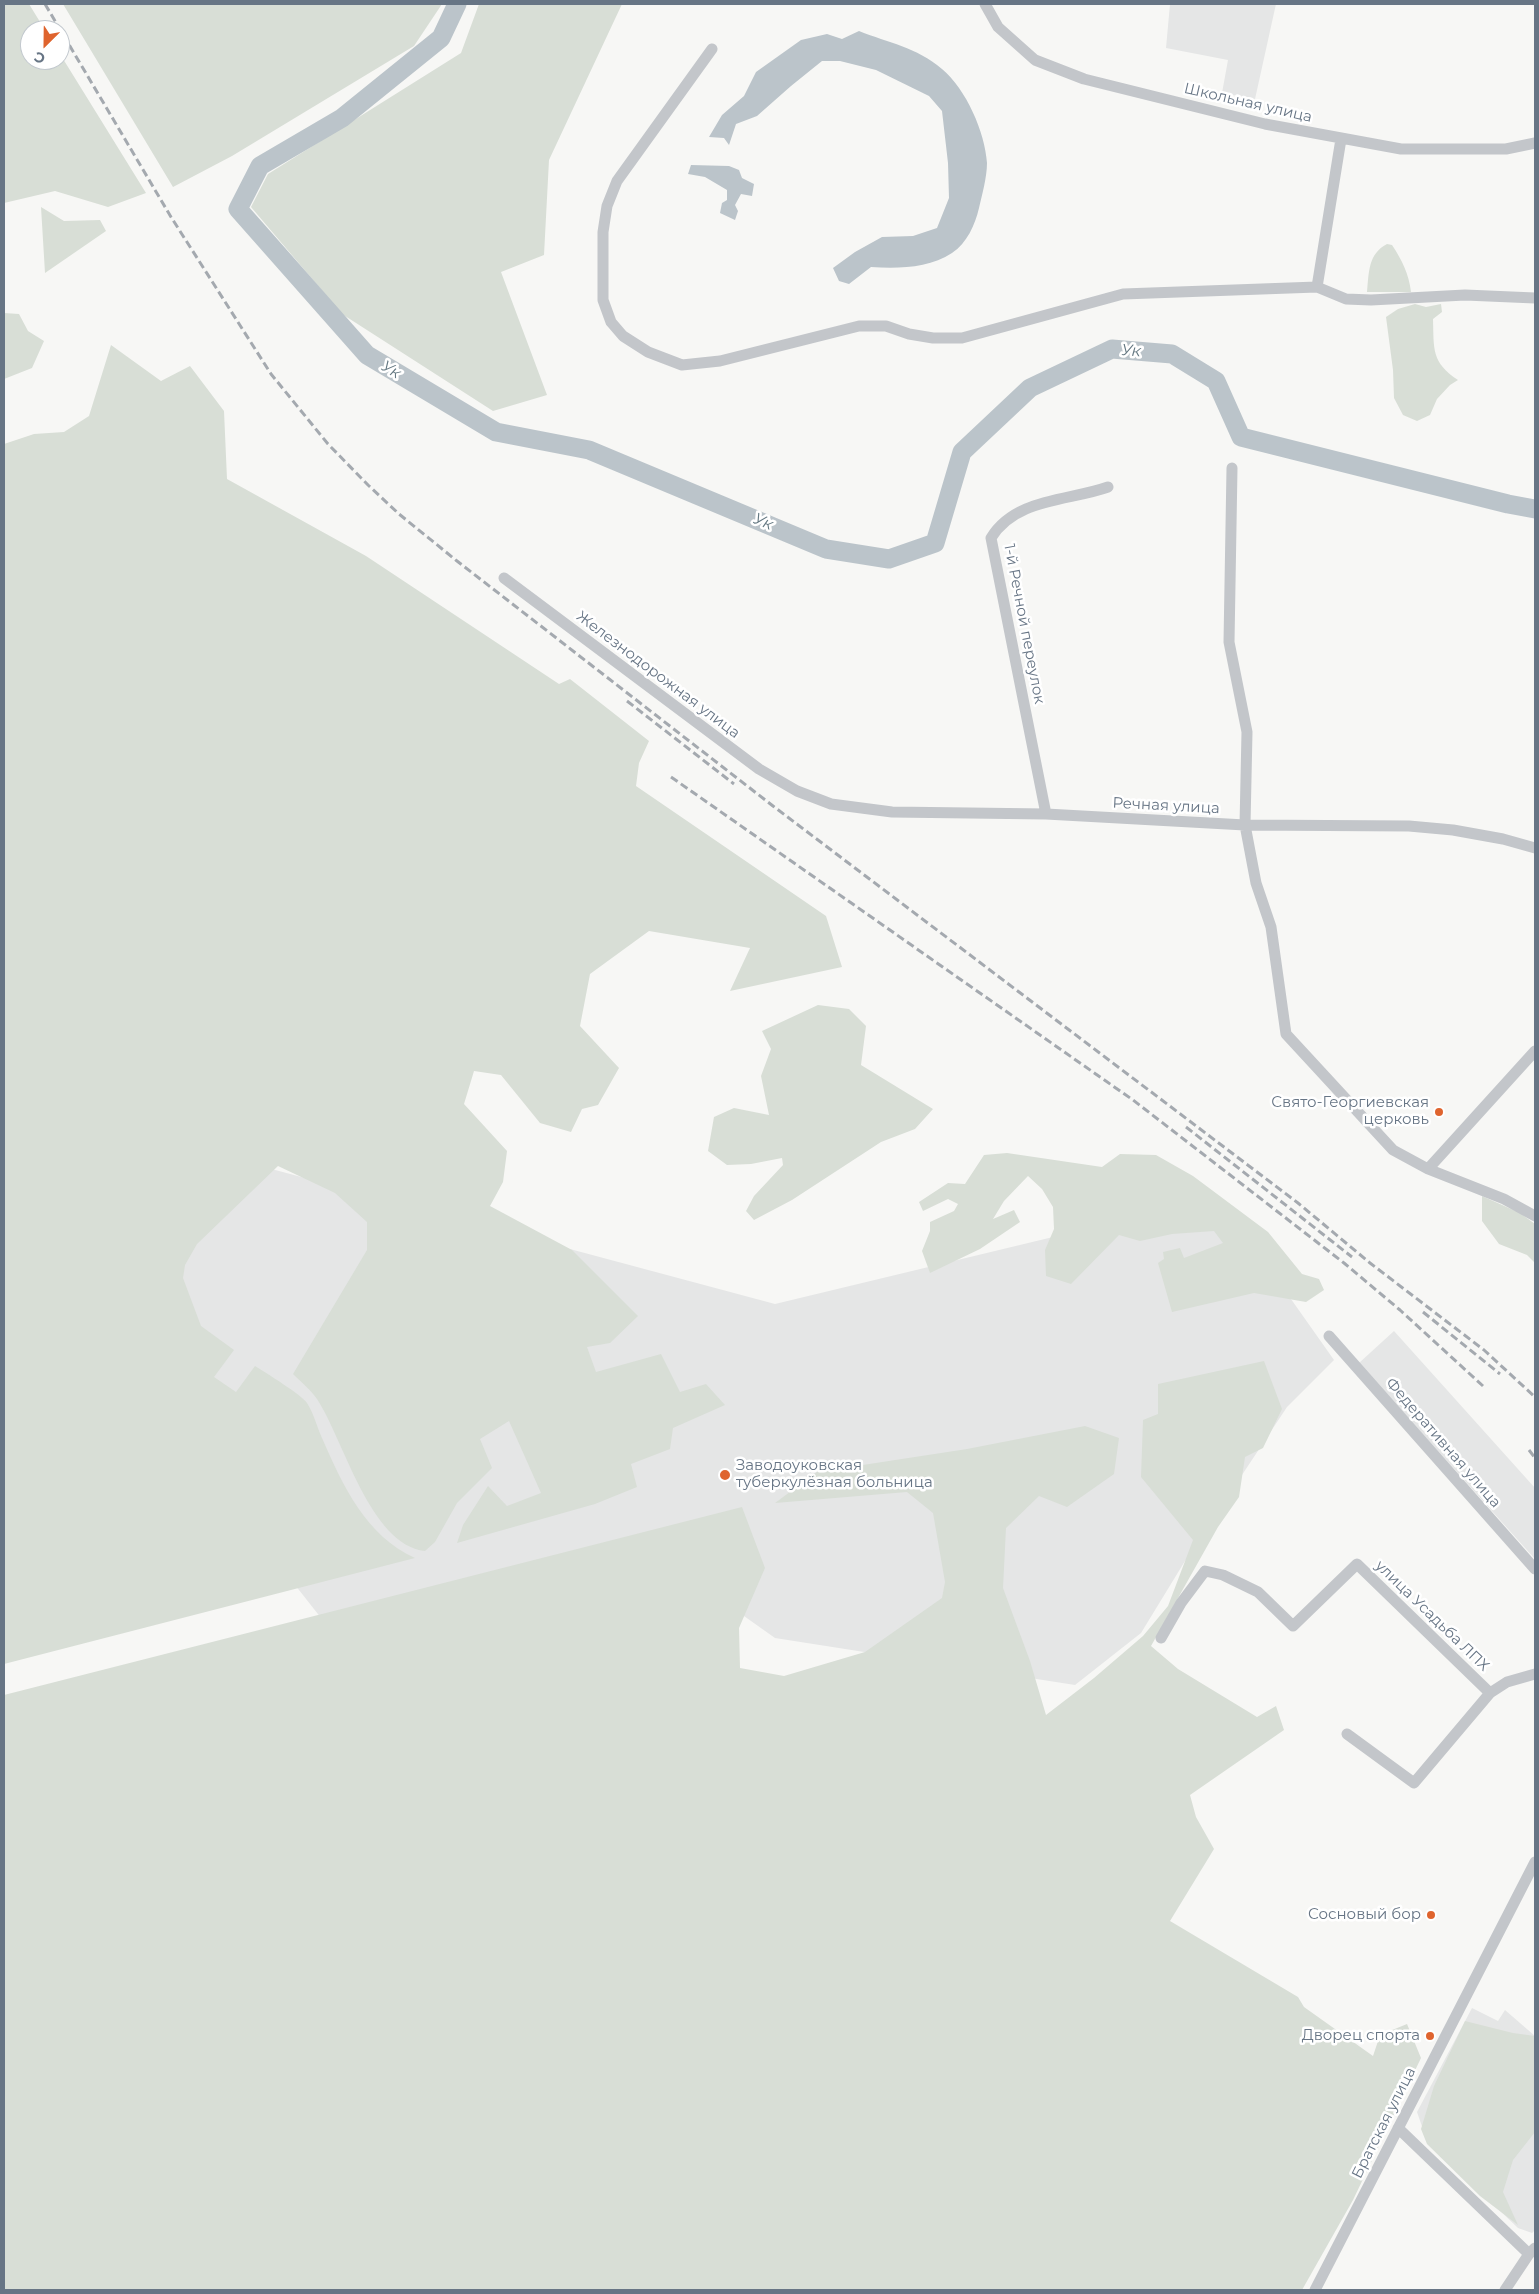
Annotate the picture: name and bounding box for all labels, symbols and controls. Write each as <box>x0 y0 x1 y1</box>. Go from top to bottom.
north arrow <box>20 20 70 70</box>
text: С <box>31 48 48 68</box>
street label: Школьная улица <box>1182 79 1314 127</box>
water label: Ук <box>1121 341 1141 361</box>
water label: Ук <box>378 357 404 383</box>
water label: Ук <box>750 509 776 535</box>
street label: 1-й Речной переулок <box>1000 542 1048 706</box>
street label: Железнодорожная улица <box>573 608 743 742</box>
street label: Речная улица <box>1112 794 1220 818</box>
place label: Свято-Георгиевская церковь <box>1271 1094 1429 1129</box>
marker: Свято-Георгиевская церковь <box>1433 1106 1445 1118</box>
street label: Федеративная улица <box>1382 1374 1504 1512</box>
place label: Заводоуковская туберкулёзная больница <box>736 1457 933 1492</box>
marker: Заводоуковская туберкулёзная больница <box>718 1468 732 1482</box>
street label: улица Усадьба ЛПХ <box>1371 1557 1493 1675</box>
place label: Сосновый бор <box>1308 1906 1421 1924</box>
marker: Сосновый бор <box>1425 1909 1437 1921</box>
place label: Дворец спорта <box>1302 2027 1420 2045</box>
marker: Дворец спорта <box>1424 2030 1436 2042</box>
street label: Братская улица <box>1348 2064 1420 2182</box>

